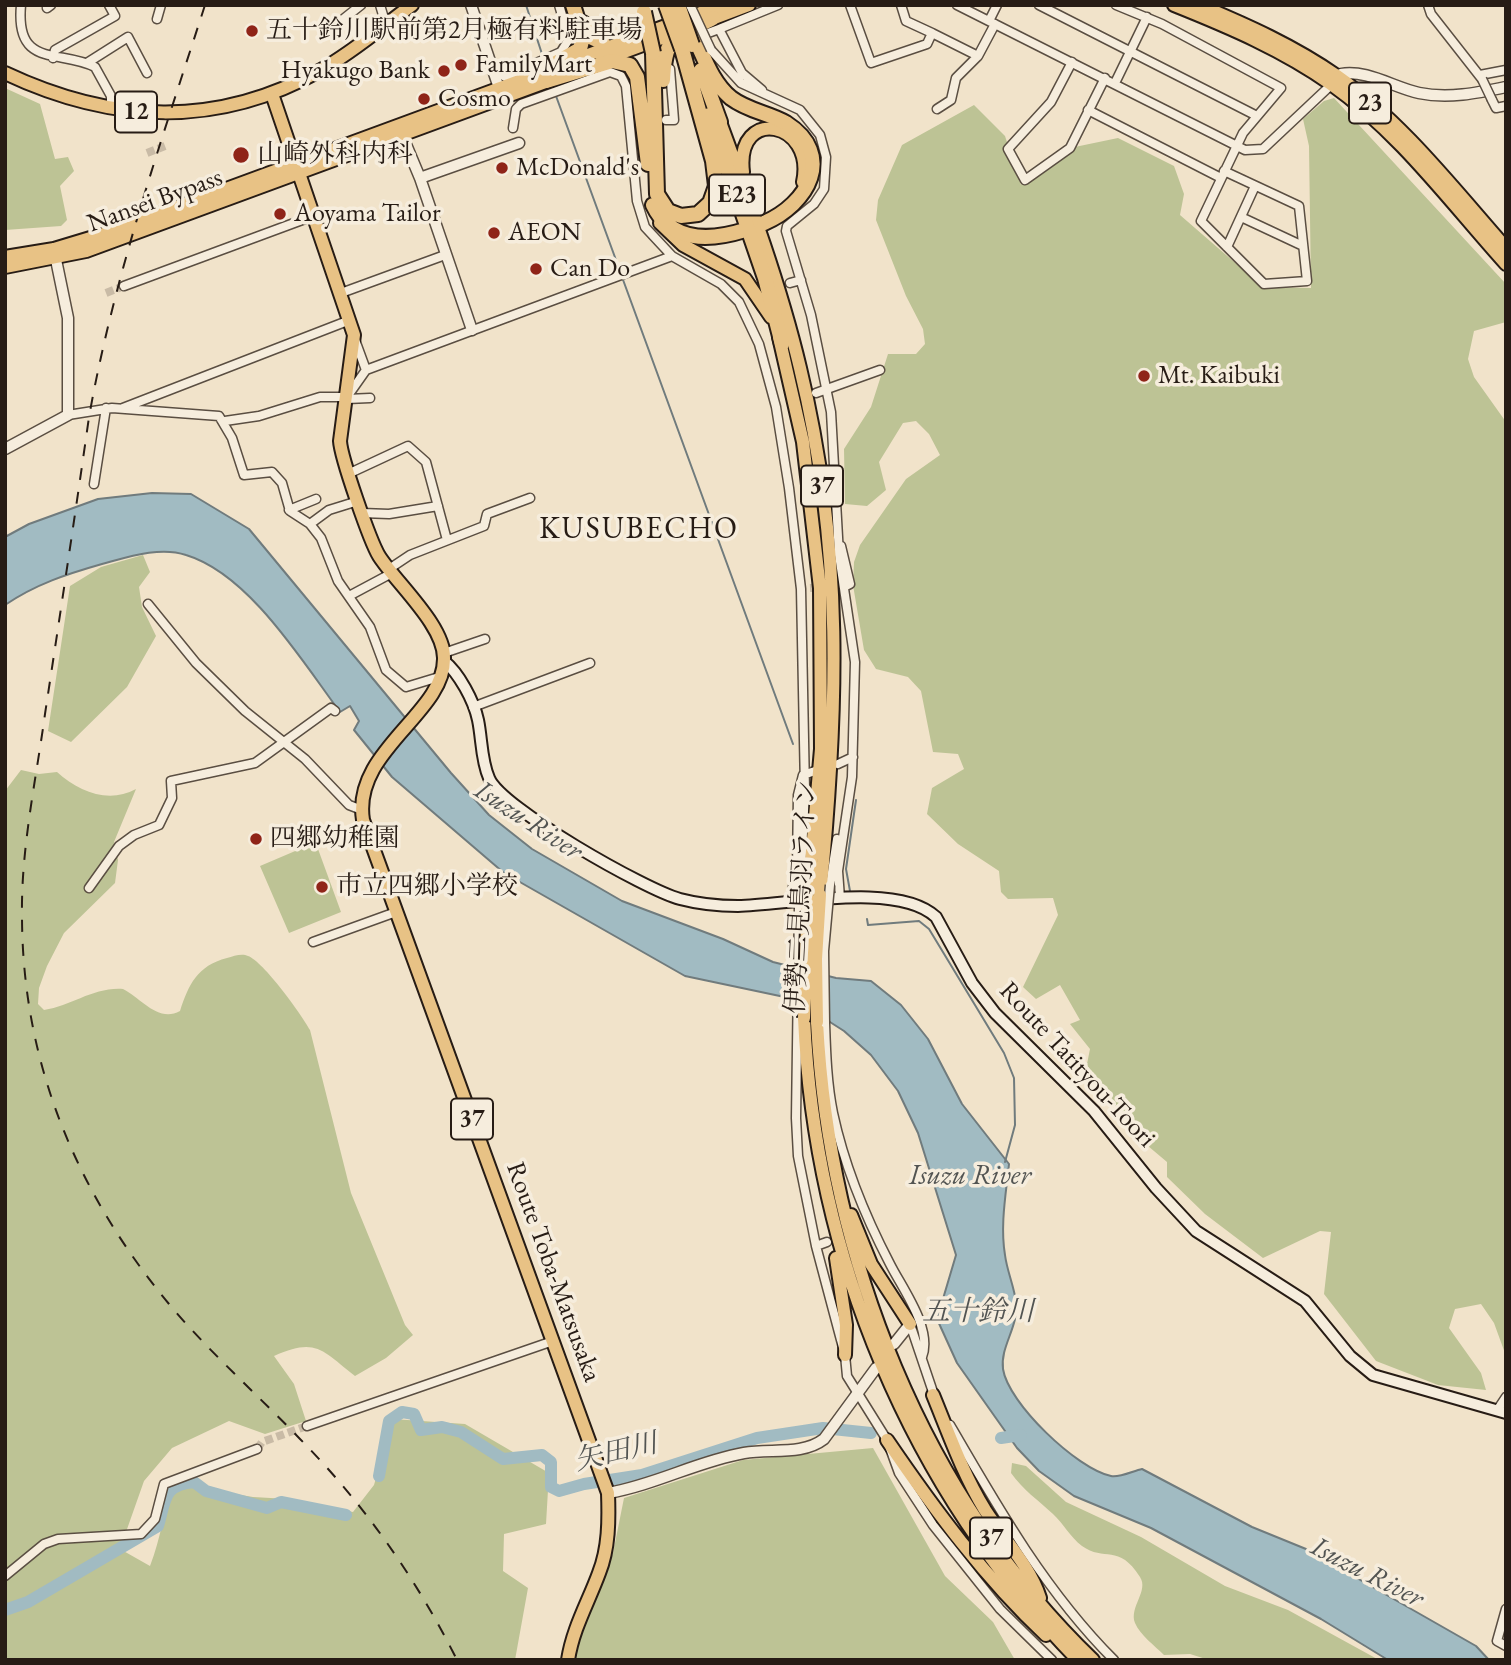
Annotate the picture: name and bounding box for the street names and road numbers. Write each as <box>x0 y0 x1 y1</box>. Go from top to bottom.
road number: 23 <box>1349 82 1391 124</box>
road number: 12 <box>115 92 157 132</box>
street label: Nansei Bypass <box>83 162 227 240</box>
road number: E23 <box>709 174 765 216</box>
road number: 37 <box>801 466 843 506</box>
street label: 伊勢二見鳥羽ライン <box>780 779 824 1015</box>
street label: Route Tatityou-Toori <box>992 976 1162 1154</box>
road number: 37 <box>451 1098 493 1140</box>
street label: Route Toba-Matsusaka <box>499 1158 607 1386</box>
road number: 37 <box>970 1518 1012 1558</box>

